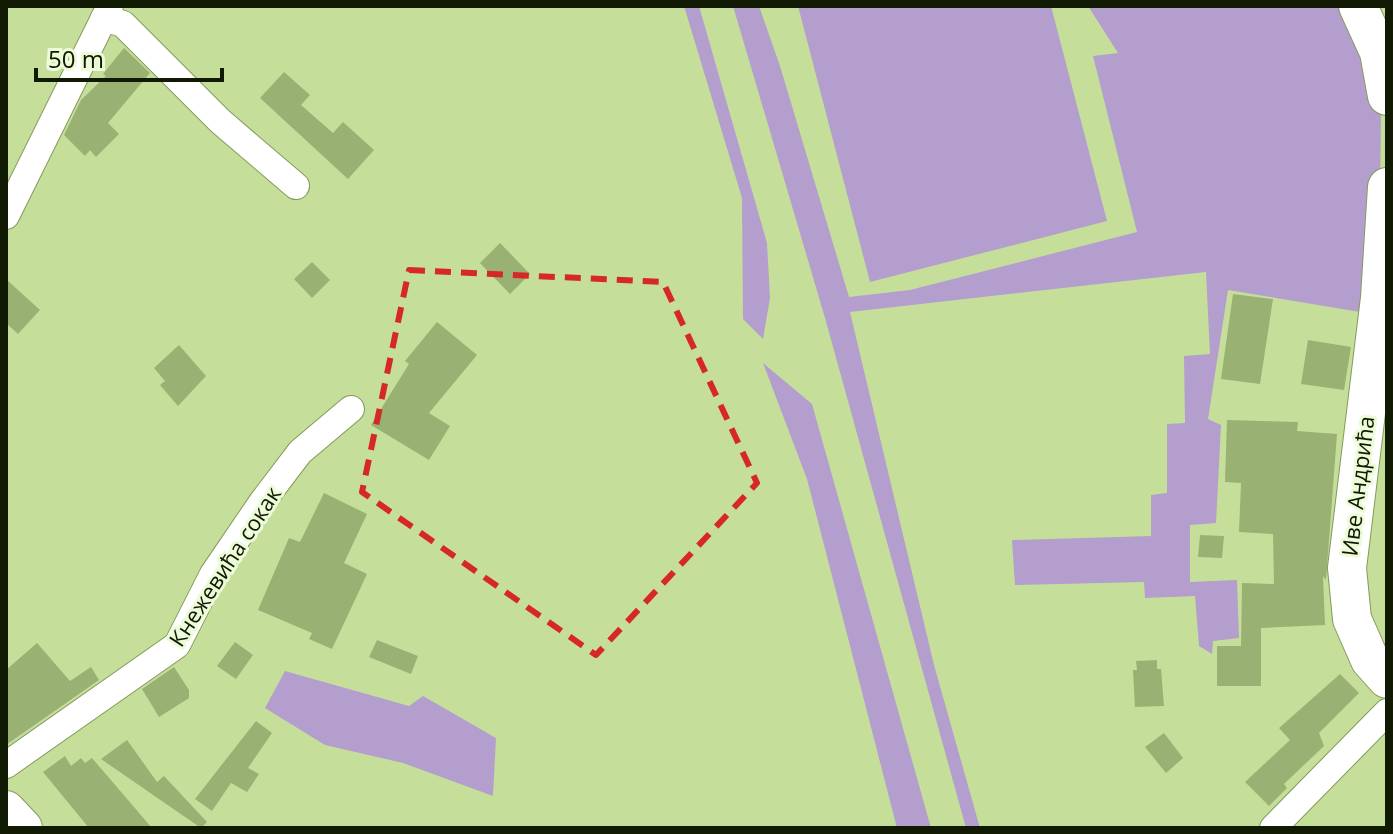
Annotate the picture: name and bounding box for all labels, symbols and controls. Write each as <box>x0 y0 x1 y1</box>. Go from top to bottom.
scale bar <box>36 32 222 82</box>
text: 50 m <box>48 42 104 75</box>
street label: Иве Андрића <box>1334 414 1380 558</box>
street label: Кнежевића сокак <box>161 480 287 652</box>

